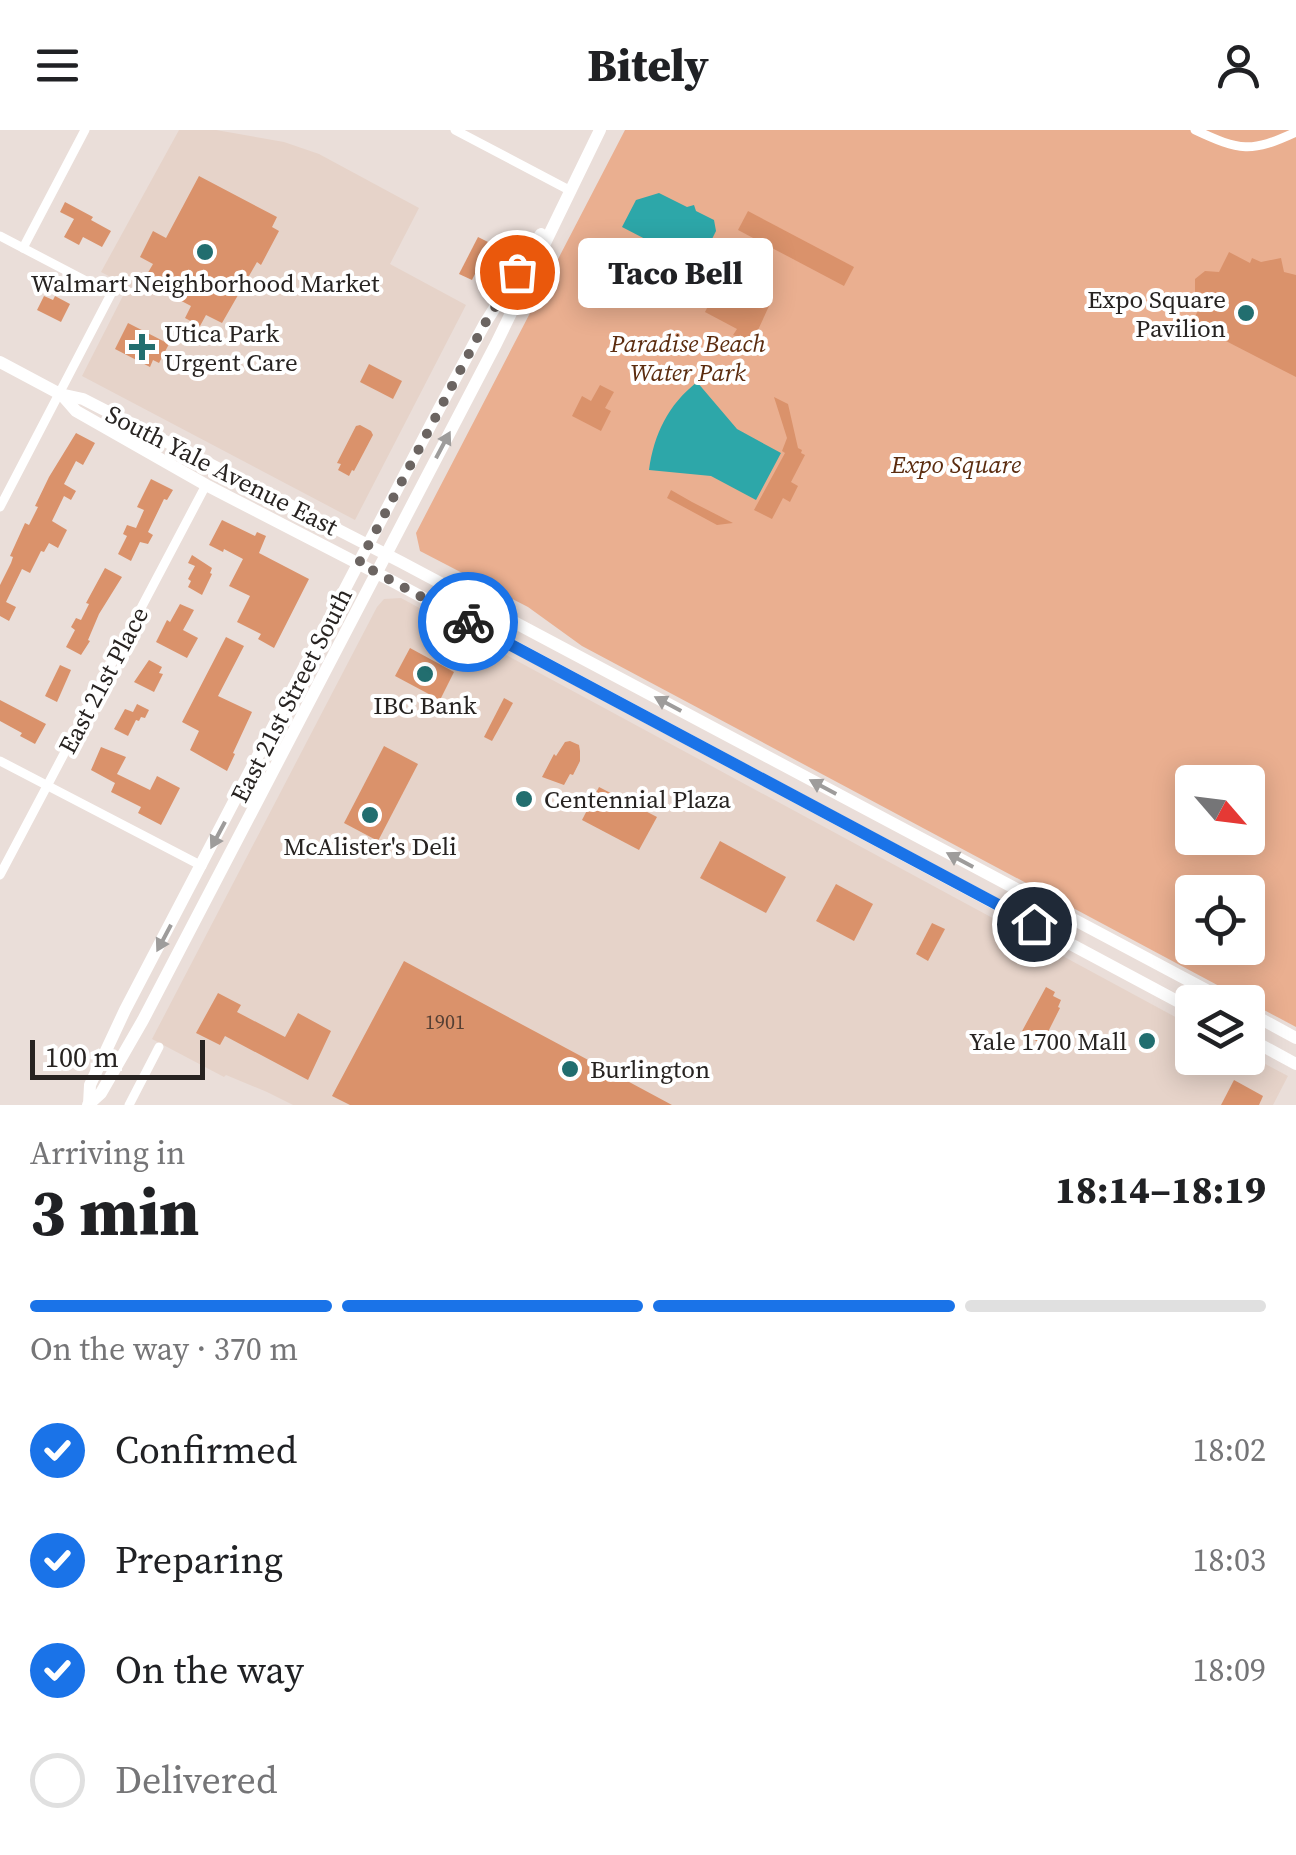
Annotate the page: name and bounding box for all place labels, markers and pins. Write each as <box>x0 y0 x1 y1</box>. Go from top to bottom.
pin <box>475 230 560 315</box>
callout: Taco Bell <box>577 237 772 307</box>
marker: Walmart Neighborhood Market <box>194 241 216 263</box>
place label: Walmart Neighborhood Market <box>31 266 380 300</box>
place label: Expo Square Pavilion <box>1087 282 1226 345</box>
marker: Expo Square Pavilion <box>1235 302 1257 324</box>
place label: Utica Park Urgent Care <box>164 316 298 379</box>
marker: Utica Park Urgent Care <box>129 334 155 360</box>
marker: IBC Bank <box>414 663 436 685</box>
place label: IBC Bank <box>373 688 477 722</box>
place label: Centennial Plaza <box>544 782 731 816</box>
marker: Centennial Plaza <box>513 788 535 810</box>
marker: McAlister's Deli <box>359 804 381 826</box>
place label: McAlister's Deli <box>283 829 457 863</box>
pin <box>992 882 1077 967</box>
place label: Yale 1700 Mall <box>969 1024 1127 1058</box>
marker: Yale 1700 Mall <box>1136 1030 1158 1052</box>
place label: Burlington <box>590 1052 710 1086</box>
marker: Burlington <box>559 1058 581 1080</box>

